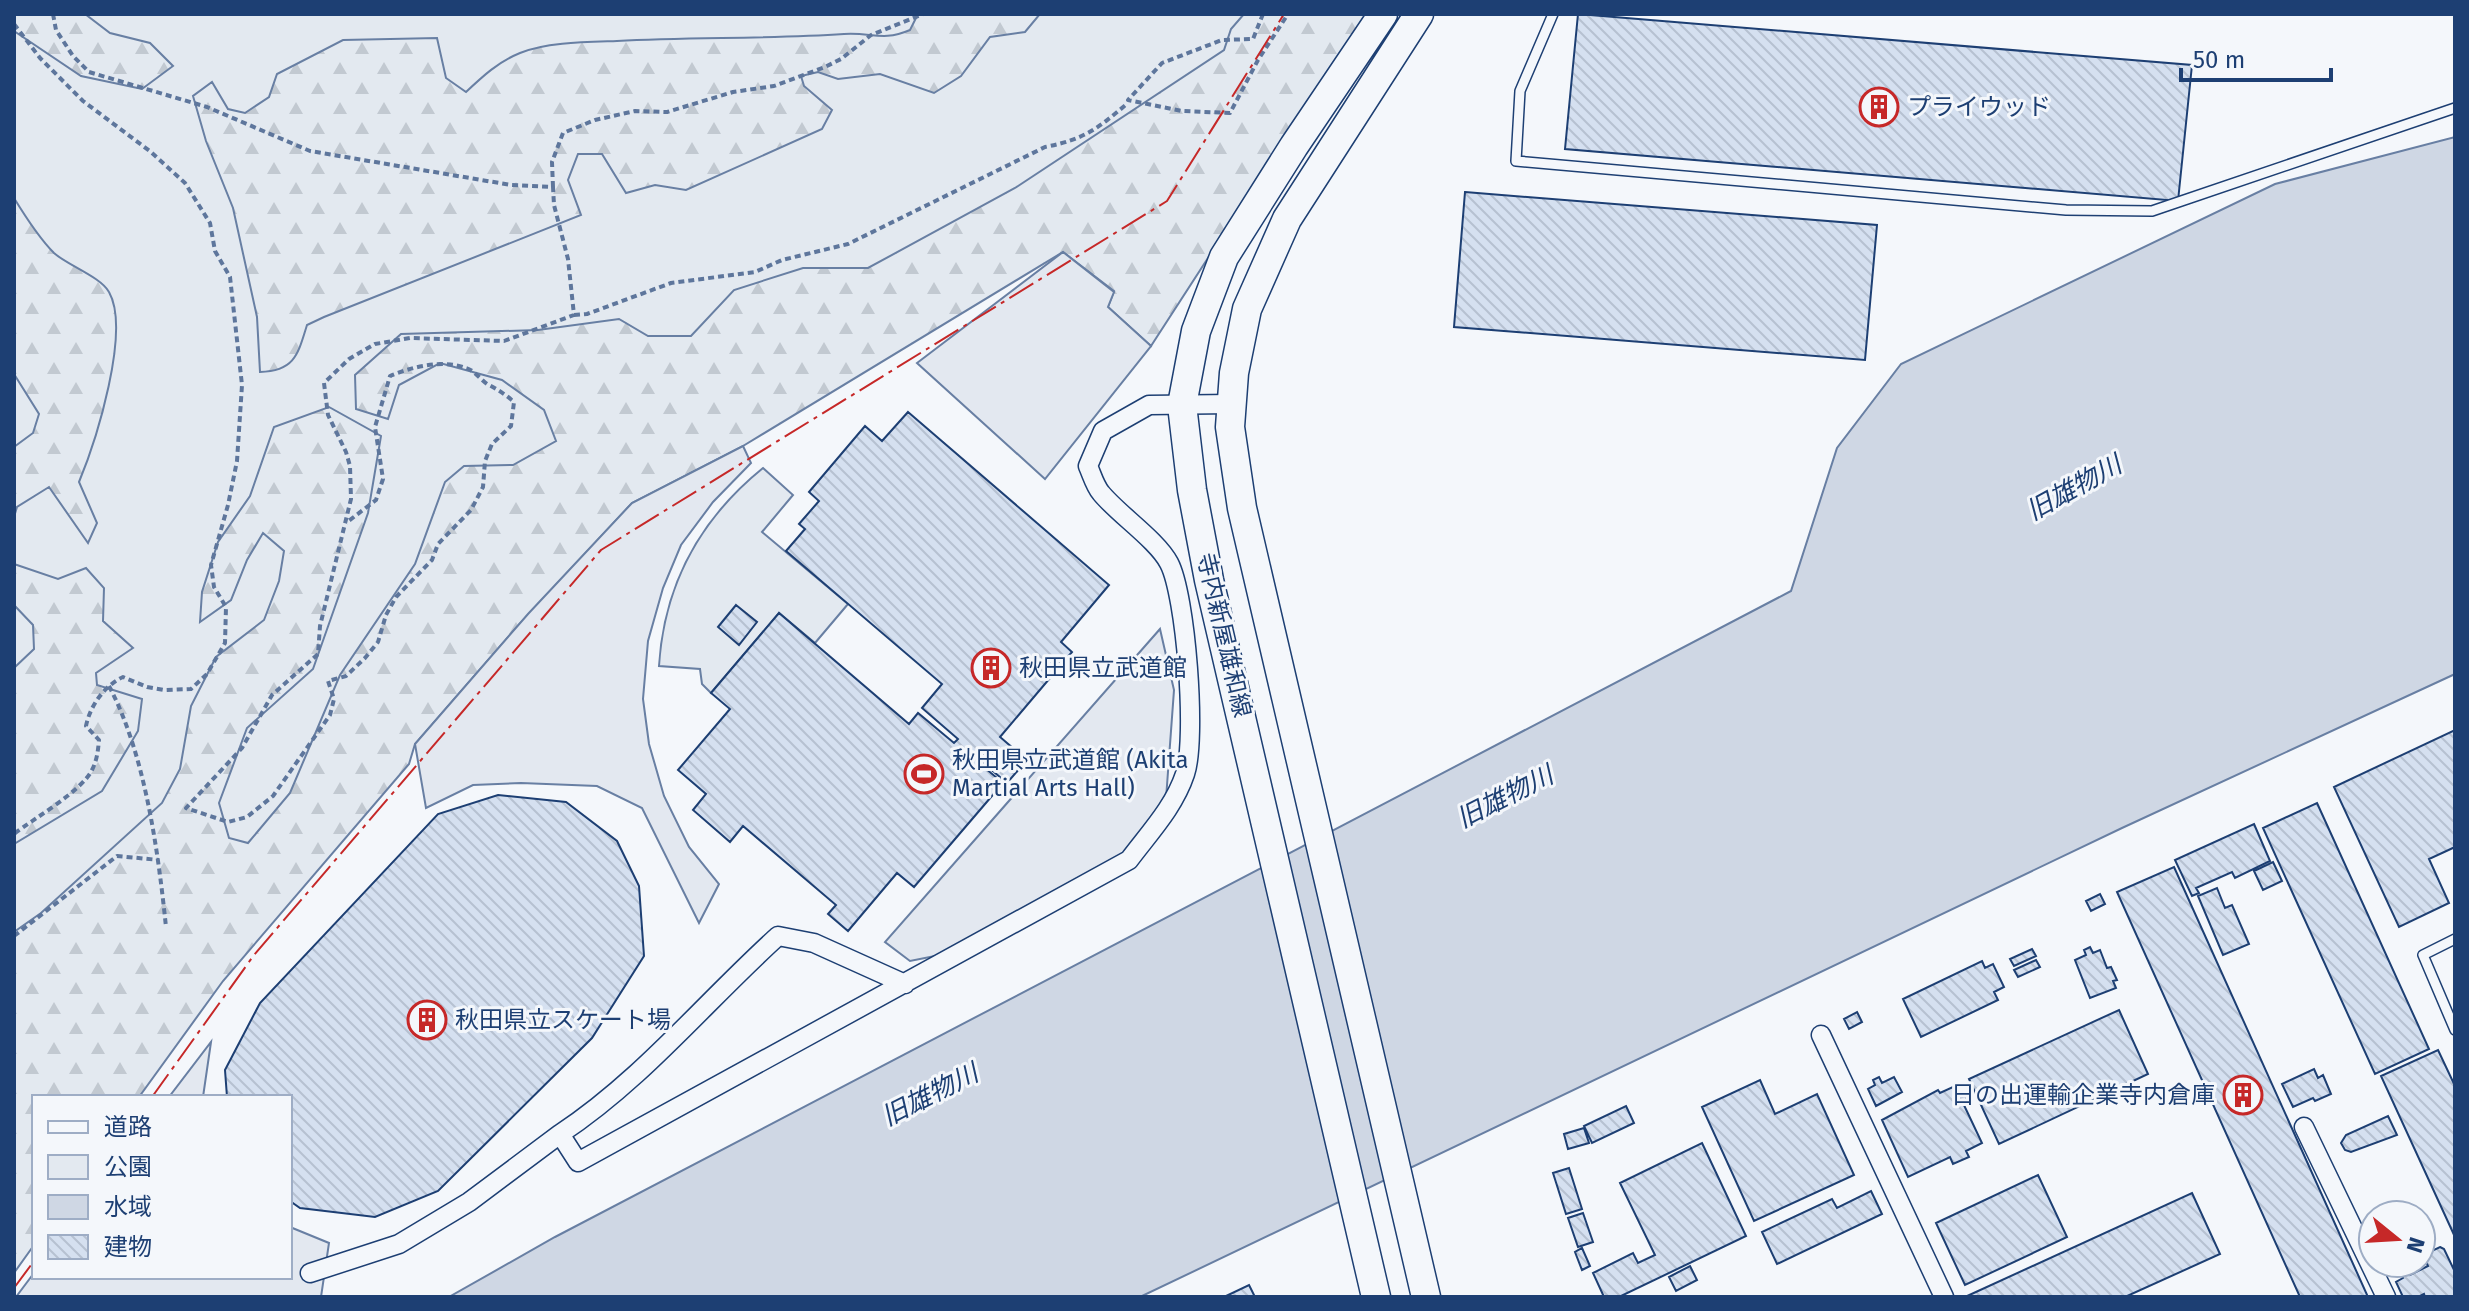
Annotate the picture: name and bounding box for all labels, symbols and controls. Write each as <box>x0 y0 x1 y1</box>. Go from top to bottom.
scale bar <box>2181 32 2331 82</box>
text: 50 m <box>2193 46 2245 74</box>
building icon: プライウッド <box>1858 86 1900 128</box>
place label: プライウッド <box>1907 93 2051 121</box>
water label: 旧雄物川 <box>2021 448 2130 527</box>
street label: 寺内新屋雄和線 <box>1191 550 1257 720</box>
building icon: 秋田県立武道館 <box>970 647 1012 689</box>
place label: 秋田県立武道館 <box>1019 654 1187 682</box>
place label: 秋田県立武道館 (Akita Martial Arts Hall) <box>952 746 1189 802</box>
sports icon: 秋田県立武道館 (Akita Martial Arts Hall) <box>903 753 945 795</box>
water label: 旧雄物川 <box>1452 758 1561 834</box>
building icon: 秋田県立スケート場 <box>406 999 448 1041</box>
place label: 秋田県立スケート場 <box>455 1006 671 1034</box>
water label: 旧雄物川 <box>877 1056 986 1132</box>
building icon: 日の出運輸企業寺内倉庫 <box>2222 1074 2264 1116</box>
place label: 日の出運輸企業寺内倉庫 <box>1951 1081 2215 1109</box>
legend <box>32 1095 292 1279</box>
text: 道路 <box>104 1113 152 1141</box>
text: 公園 <box>104 1153 152 1181</box>
text: 水域 <box>104 1193 152 1221</box>
north arrow <box>2357 1199 2437 1279</box>
text: 建物 <box>104 1233 152 1261</box>
text: N <box>2400 1234 2431 1256</box>

